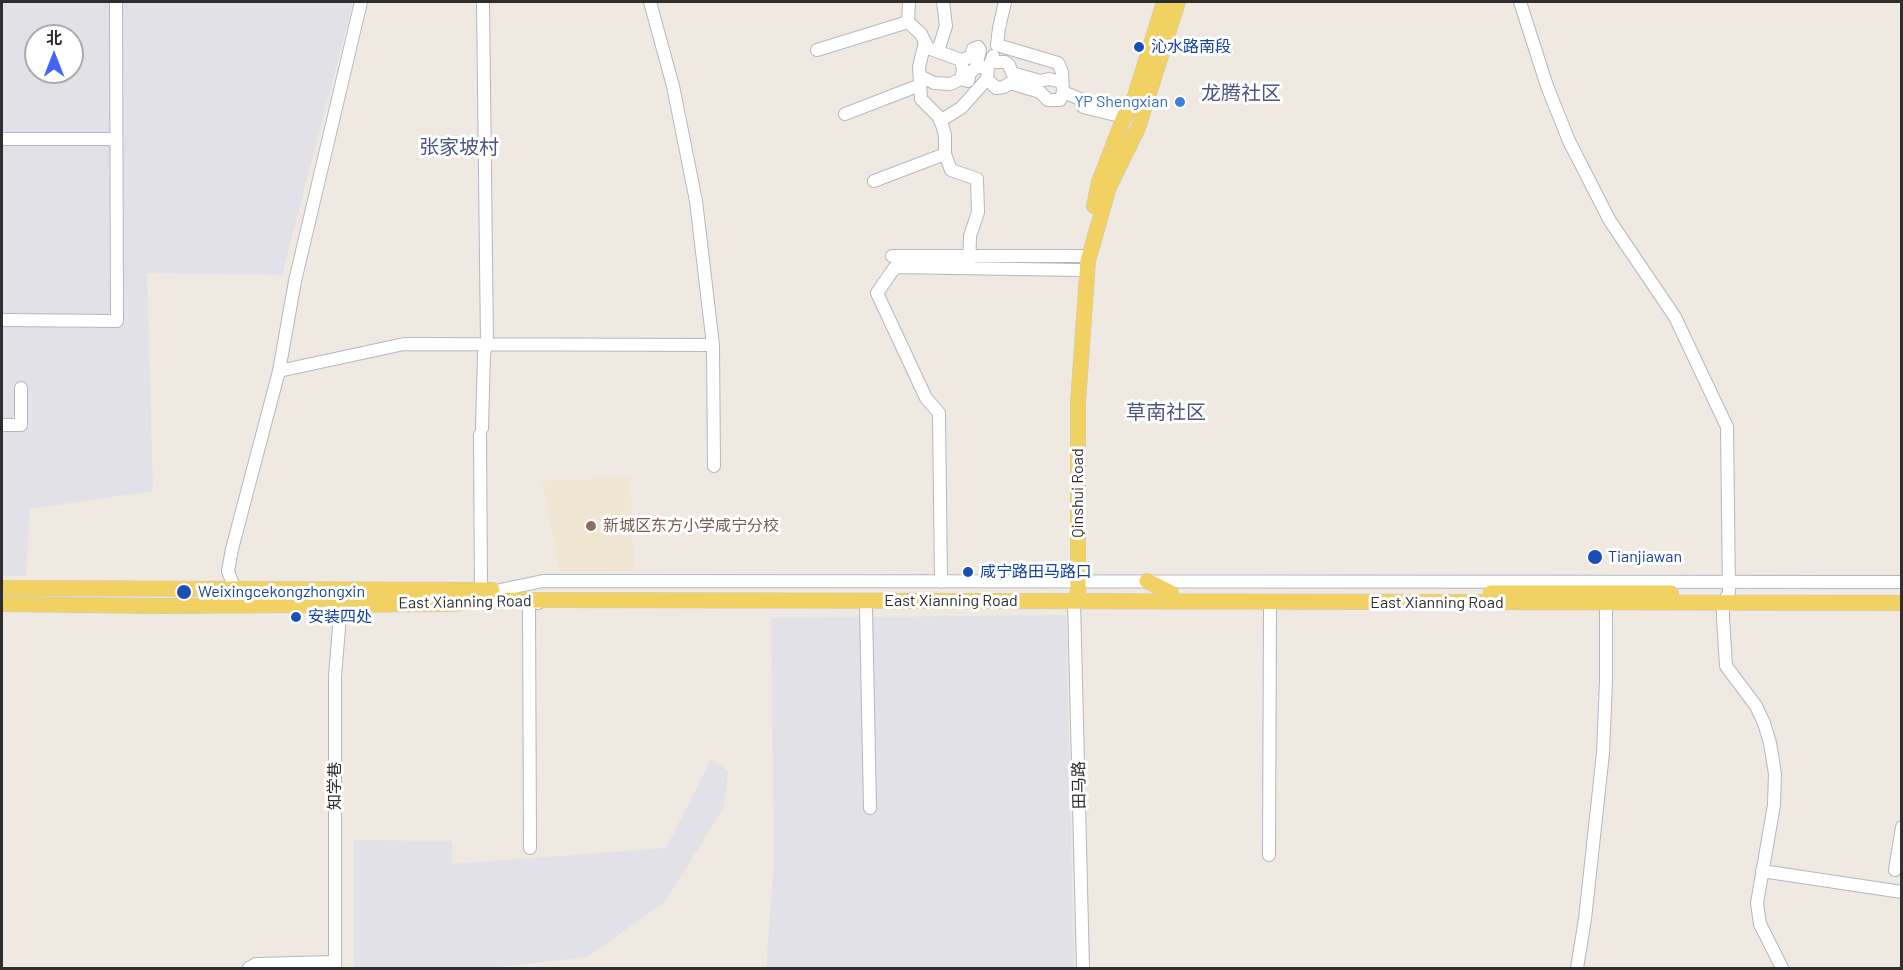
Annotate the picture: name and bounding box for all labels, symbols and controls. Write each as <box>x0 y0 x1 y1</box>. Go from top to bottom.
north arrow <box>24 24 84 84</box>
text: 北 <box>46 28 62 47</box>
place label: 沁水路南段 <box>1151 37 1231 57</box>
marker: 沁水路南段 <box>1132 40 1146 54</box>
district label: 龙腾社区 <box>1201 81 1281 105</box>
place label: YP Shengxian <box>1074 92 1168 112</box>
marker: YP Shengxian <box>1173 95 1187 109</box>
district label: 张家坡村 <box>419 135 499 159</box>
district label: 草南社区 <box>1126 400 1206 424</box>
street label: Qinshui Road <box>1068 448 1088 538</box>
place label: 新城区东方小学咸宁分校 <box>603 516 779 536</box>
marker: 新城区东方小学咸宁分校 <box>584 519 598 533</box>
place label: Tianjiawan <box>1608 547 1682 567</box>
marker: Tianjiawan <box>1586 548 1604 566</box>
place label: 咸宁路田马路口 <box>980 562 1092 582</box>
marker: 咸宁路田马路口 <box>961 565 975 579</box>
place label: Weixingcekongzhongxin <box>198 582 365 602</box>
marker: Weixingcekongzhongxin <box>175 583 193 601</box>
street label: East Xianning Road <box>398 591 532 613</box>
street label: East Xianning Road <box>884 591 1018 611</box>
street label: East Xianning Road <box>1370 593 1504 613</box>
place label: 安装四处 <box>308 607 372 627</box>
marker: 安装四处 <box>289 610 303 624</box>
street label: 田马路 <box>1069 761 1089 809</box>
street label: 知学巷 <box>325 762 345 810</box>

